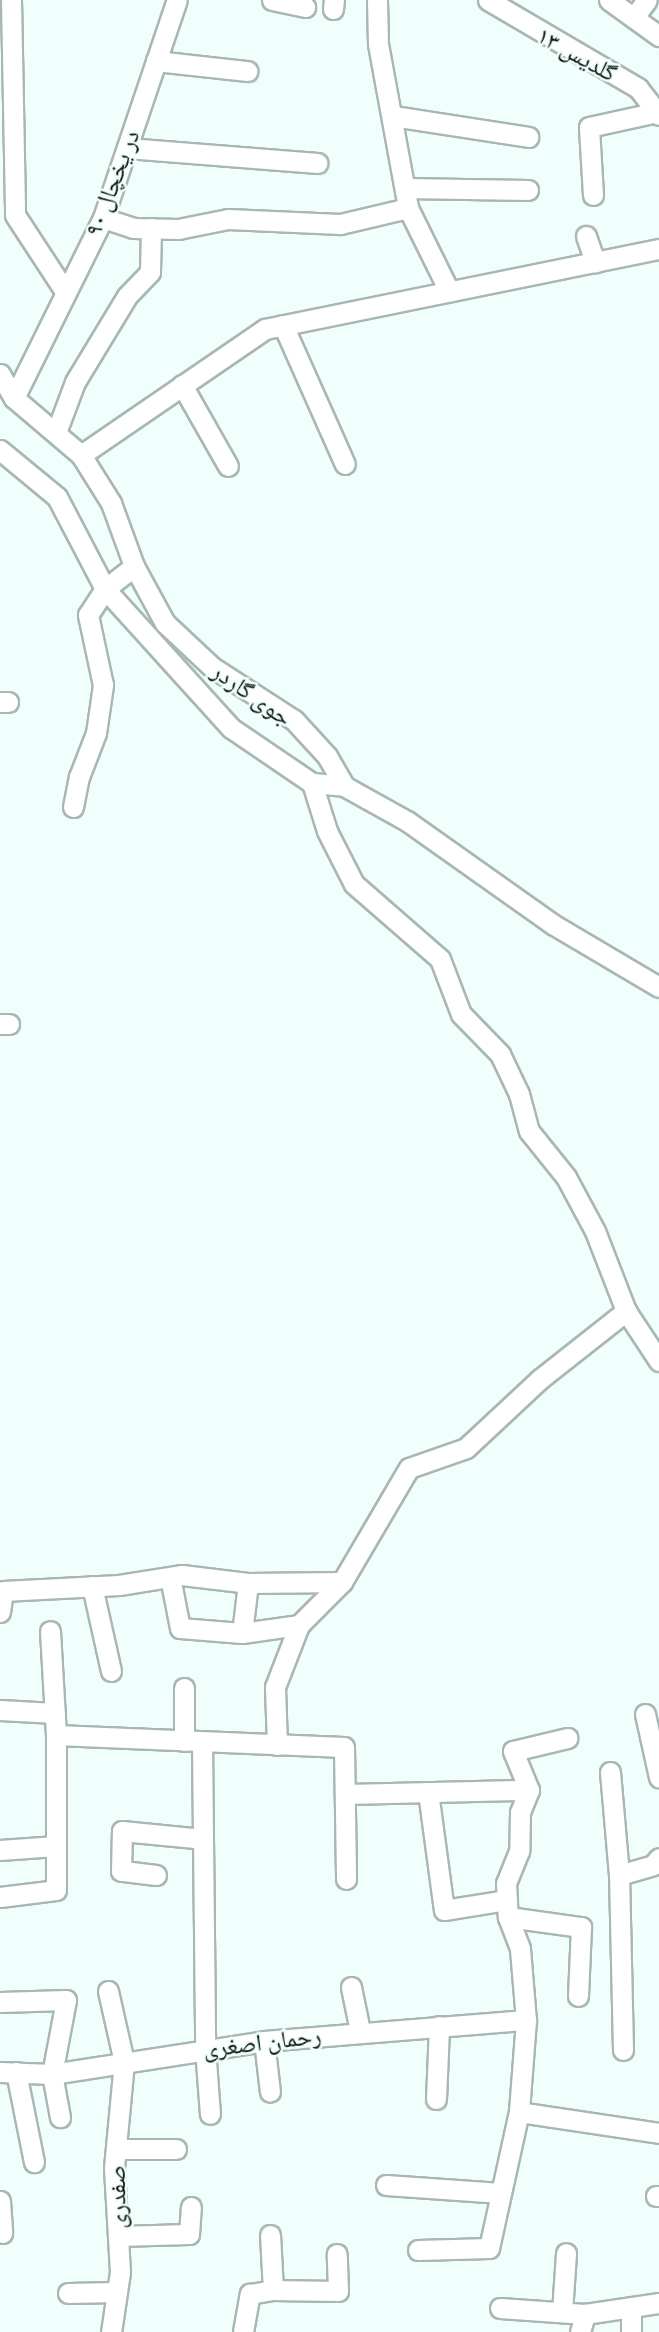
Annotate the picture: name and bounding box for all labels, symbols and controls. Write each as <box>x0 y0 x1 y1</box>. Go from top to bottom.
street label: گلدیس ۱۳ <box>532 20 622 88</box>
street label: در یخچال ۹۰ <box>79 126 145 240</box>
street label: جوی گاردر <box>207 656 297 732</box>
street label: رحمان اصغری <box>201 2020 323 2064</box>
street label: صفدری <box>102 2165 132 2229</box>

